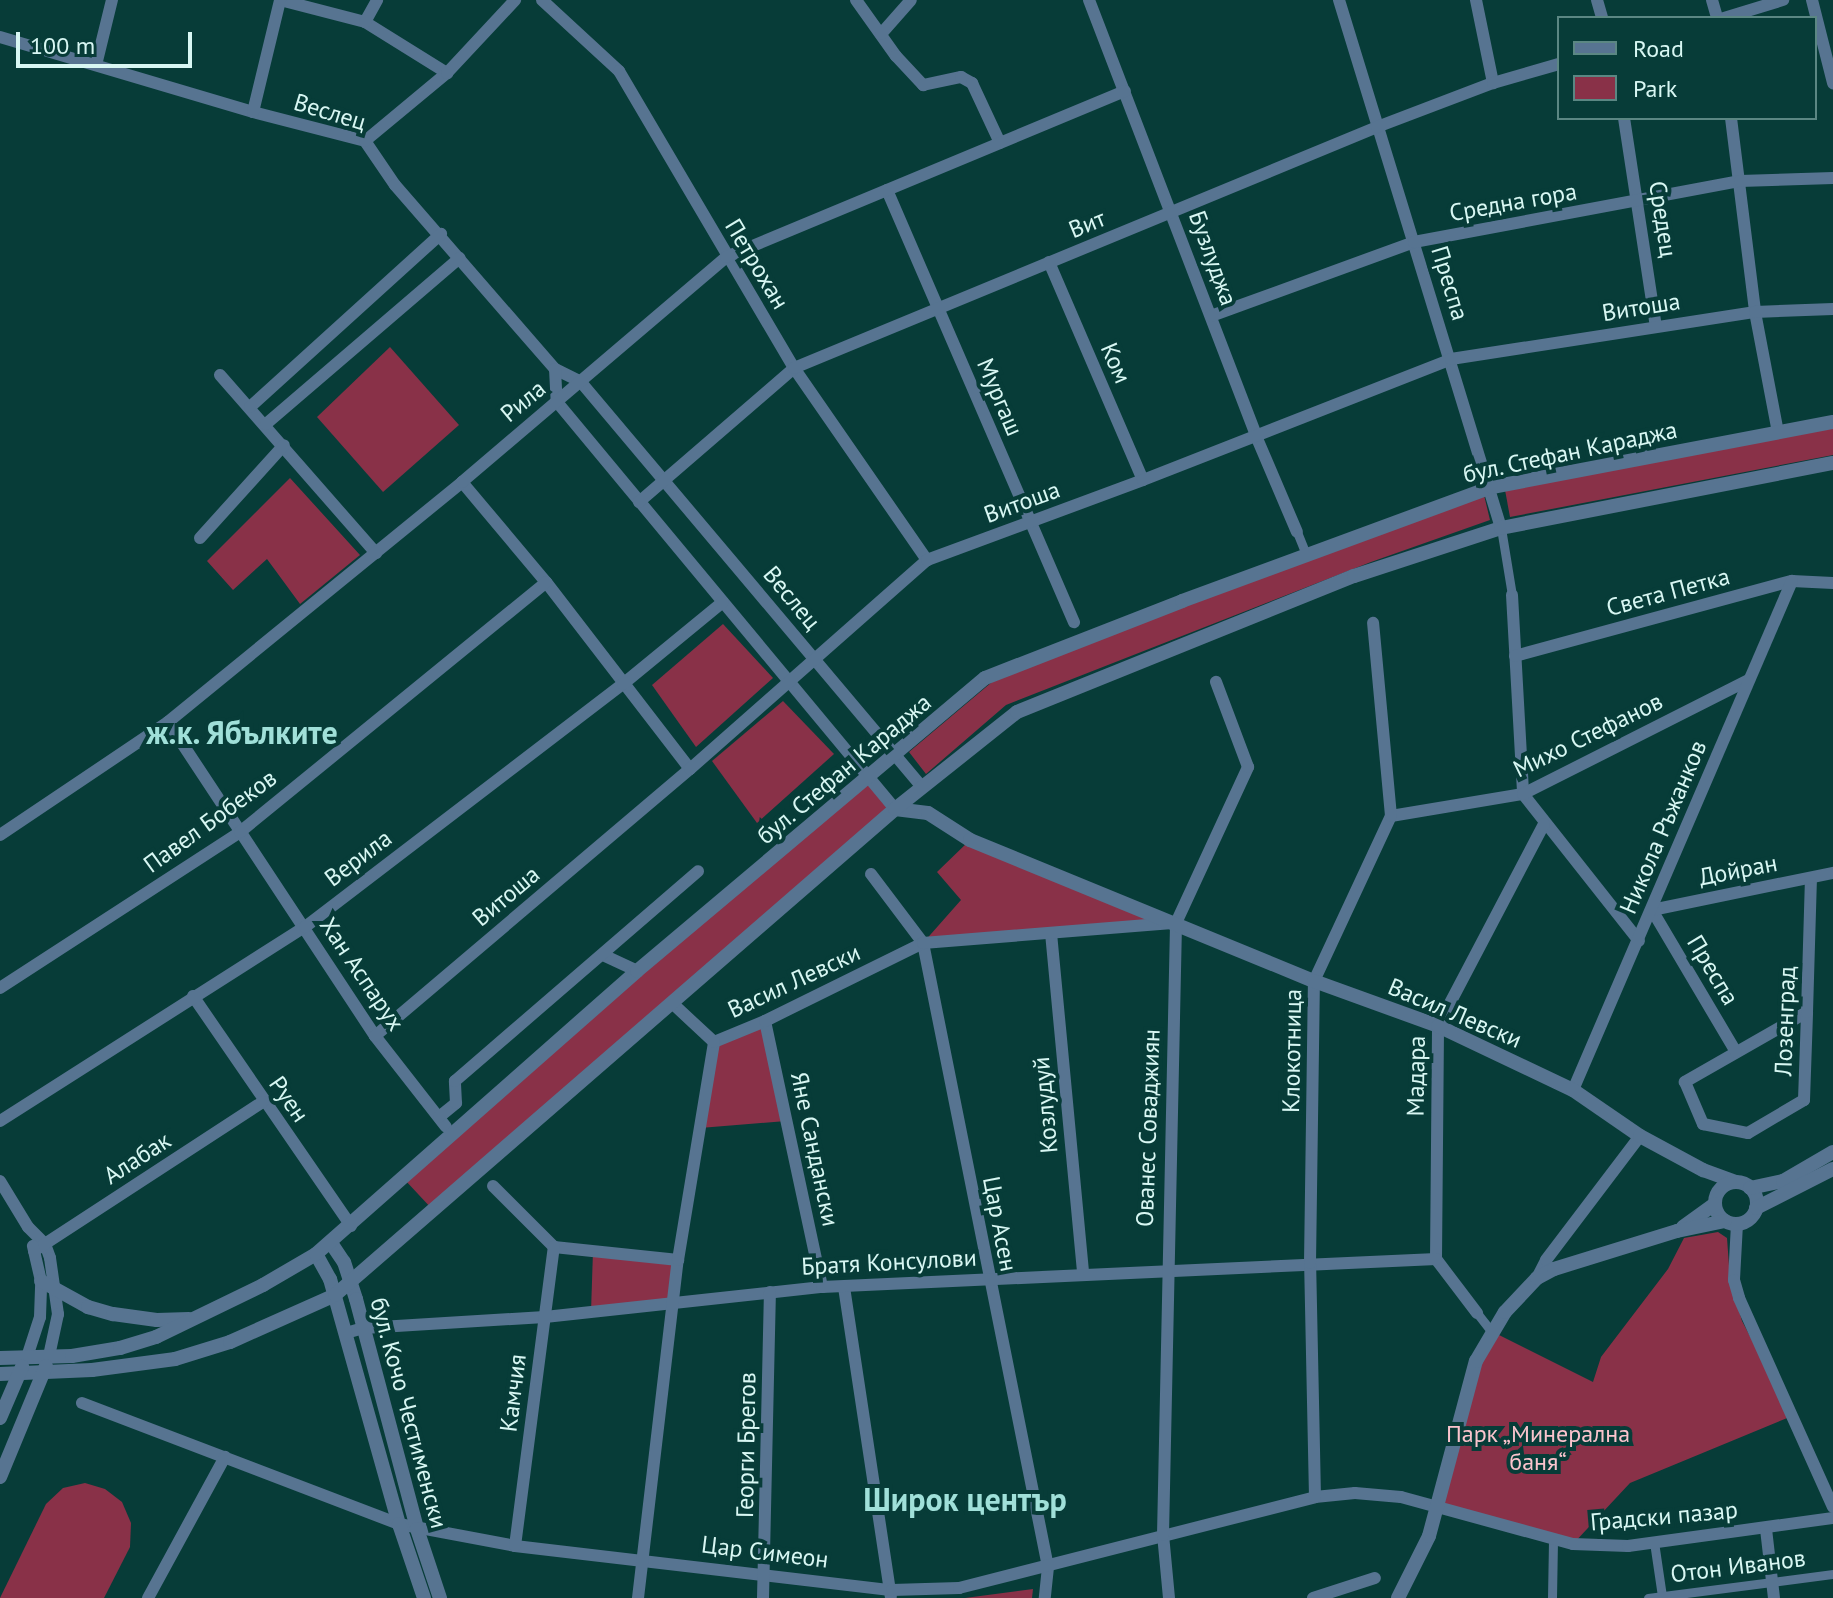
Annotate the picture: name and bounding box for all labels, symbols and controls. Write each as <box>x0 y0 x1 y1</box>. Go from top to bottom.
scale bar <box>20 16 196 66</box>
legend <box>1557 16 1817 120</box>
text: 100 m <box>30 30 95 61</box>
text: Road <box>1633 33 1684 64</box>
text: Park <box>1633 73 1677 104</box>
street label: Веслец <box>290 87 370 137</box>
street label: Средна гора <box>1447 177 1579 227</box>
street label: Средец <box>1643 179 1683 259</box>
street label: Вит <box>1065 204 1109 244</box>
street label: Бузлуджа <box>1183 207 1243 309</box>
street label: Петрохан <box>719 214 795 314</box>
street label: Преспа <box>1425 242 1475 324</box>
street label: Витоша <box>1600 287 1682 327</box>
street label: Ком <box>1095 338 1137 388</box>
street label: Мургаш <box>971 354 1029 440</box>
street label: Рила <box>495 374 551 428</box>
street label: бул. Стефан Караджа <box>1459 415 1681 489</box>
street label: Витоша <box>980 475 1064 529</box>
street label: Веслец <box>757 560 827 636</box>
street label: Света Петка <box>1603 562 1733 622</box>
street label: Михо Стефанов <box>1509 686 1667 784</box>
street label: бул. Стефан Караджа <box>750 687 938 851</box>
district label: ж.к. Ябълките <box>145 713 339 751</box>
street label: Никола Ръжанков <box>1613 736 1713 918</box>
street label: Павел Бобеков <box>138 763 282 879</box>
street label: Верила <box>319 824 397 892</box>
street label: Дойран <box>1696 848 1780 892</box>
street label: Витоша <box>467 860 545 932</box>
street label: Хан Аспарух <box>313 911 411 1037</box>
street label: Преспа <box>1681 930 1745 1010</box>
street label: Васил Левски <box>723 938 865 1024</box>
street label: Лозенград <box>1769 965 1801 1077</box>
street label: Васил Левски <box>1384 972 1526 1054</box>
street label: Клокотница <box>1277 989 1307 1113</box>
street label: Ованес Соваджиян <box>1130 1028 1166 1228</box>
street label: Мадара <box>1401 1035 1431 1117</box>
street label: Козлудуй <box>1026 1056 1064 1154</box>
street label: Яне Сандански <box>785 1069 845 1229</box>
street label: Руен <box>263 1070 315 1128</box>
street label: Алабак <box>98 1126 176 1190</box>
street label: Цар Асен <box>977 1174 1023 1274</box>
street label: Братя Консулови <box>801 1243 977 1281</box>
street label: бул. Кочо Честименски <box>364 1294 454 1532</box>
street label: Камчия <box>494 1352 532 1434</box>
street label: Георги Брегов <box>730 1372 762 1518</box>
park label: Парк „Минерална баня“ <box>1445 1420 1631 1476</box>
district label: Широк център <box>863 1480 1067 1518</box>
street label: Градски пазар <box>1589 1495 1739 1537</box>
street label: Цар Симеон <box>700 1530 830 1574</box>
street label: Отон Иванов <box>1669 1543 1807 1589</box>

